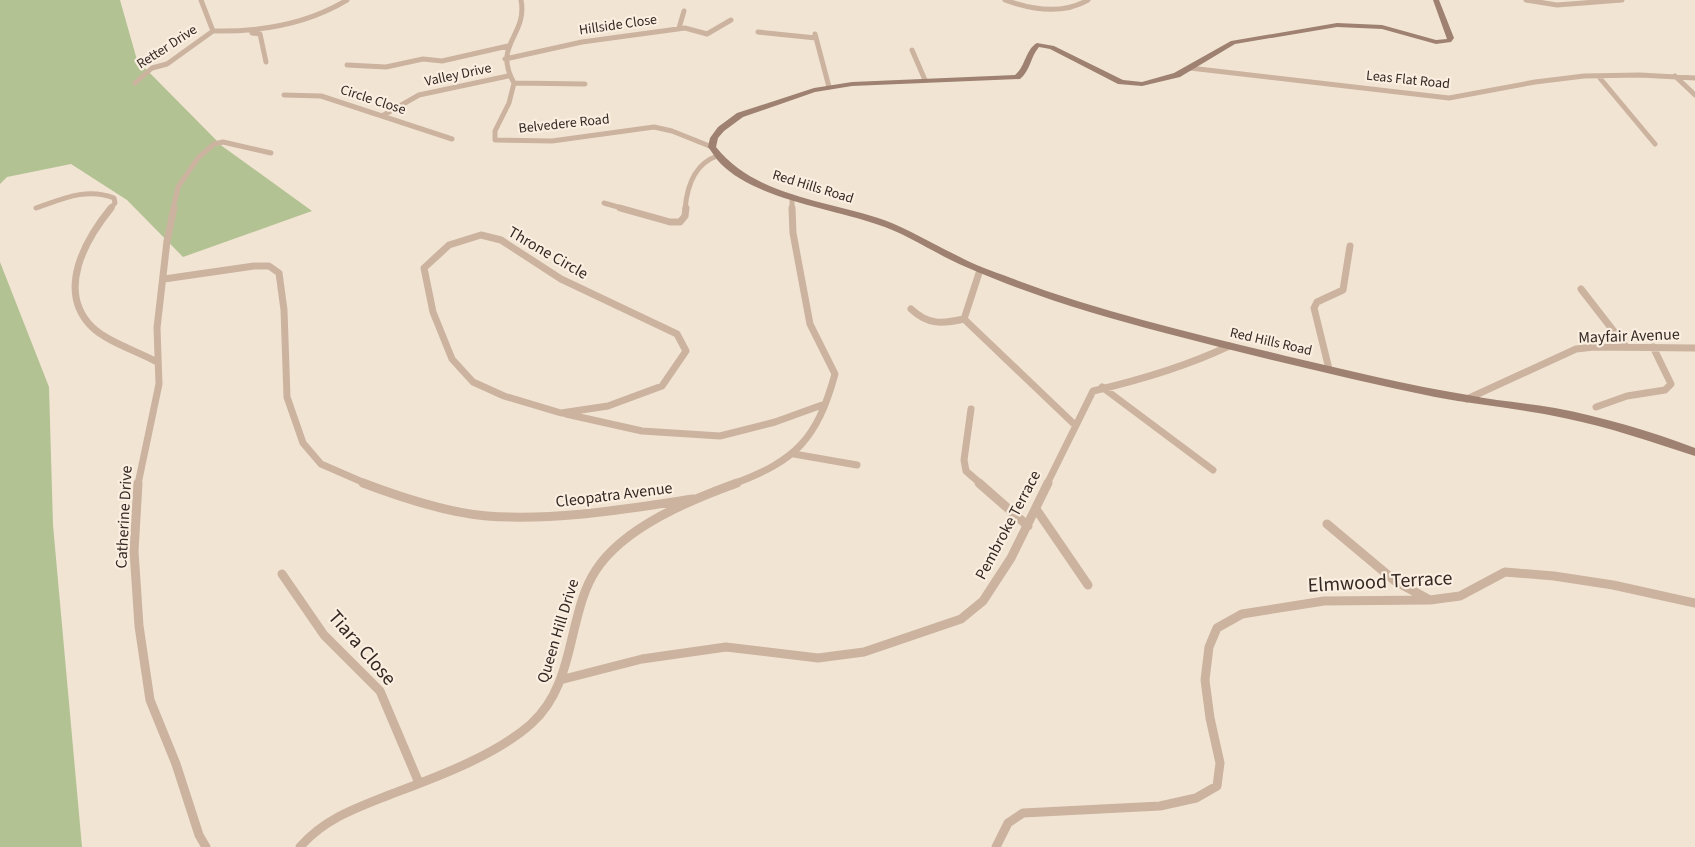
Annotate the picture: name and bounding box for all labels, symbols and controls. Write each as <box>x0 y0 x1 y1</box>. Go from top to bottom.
street label: Hillside Close <box>578 10 658 40</box>
street label: Retter Drive <box>133 20 201 74</box>
street label: Valley Drive <box>423 58 493 92</box>
street label: Leas Flat Road <box>1365 66 1451 94</box>
street label: Circle Close <box>338 80 408 120</box>
street label: Belvedere Road <box>518 109 610 139</box>
street label: Red Hills Road <box>770 165 856 209</box>
street label: Throne Circle <box>504 221 592 285</box>
street label: Red Hills Road <box>1228 323 1314 361</box>
street label: Mayfair Avenue <box>1578 323 1680 349</box>
street label: Catherine Drive <box>110 465 138 569</box>
street label: Pembroke Terrace <box>970 467 1046 583</box>
street label: Cleopatra Avenue <box>554 477 674 513</box>
street label: Elmwood Terrace <box>1307 564 1453 600</box>
street label: Queen Hill Drive <box>532 576 584 686</box>
street label: Tiara Close <box>321 604 403 692</box>

